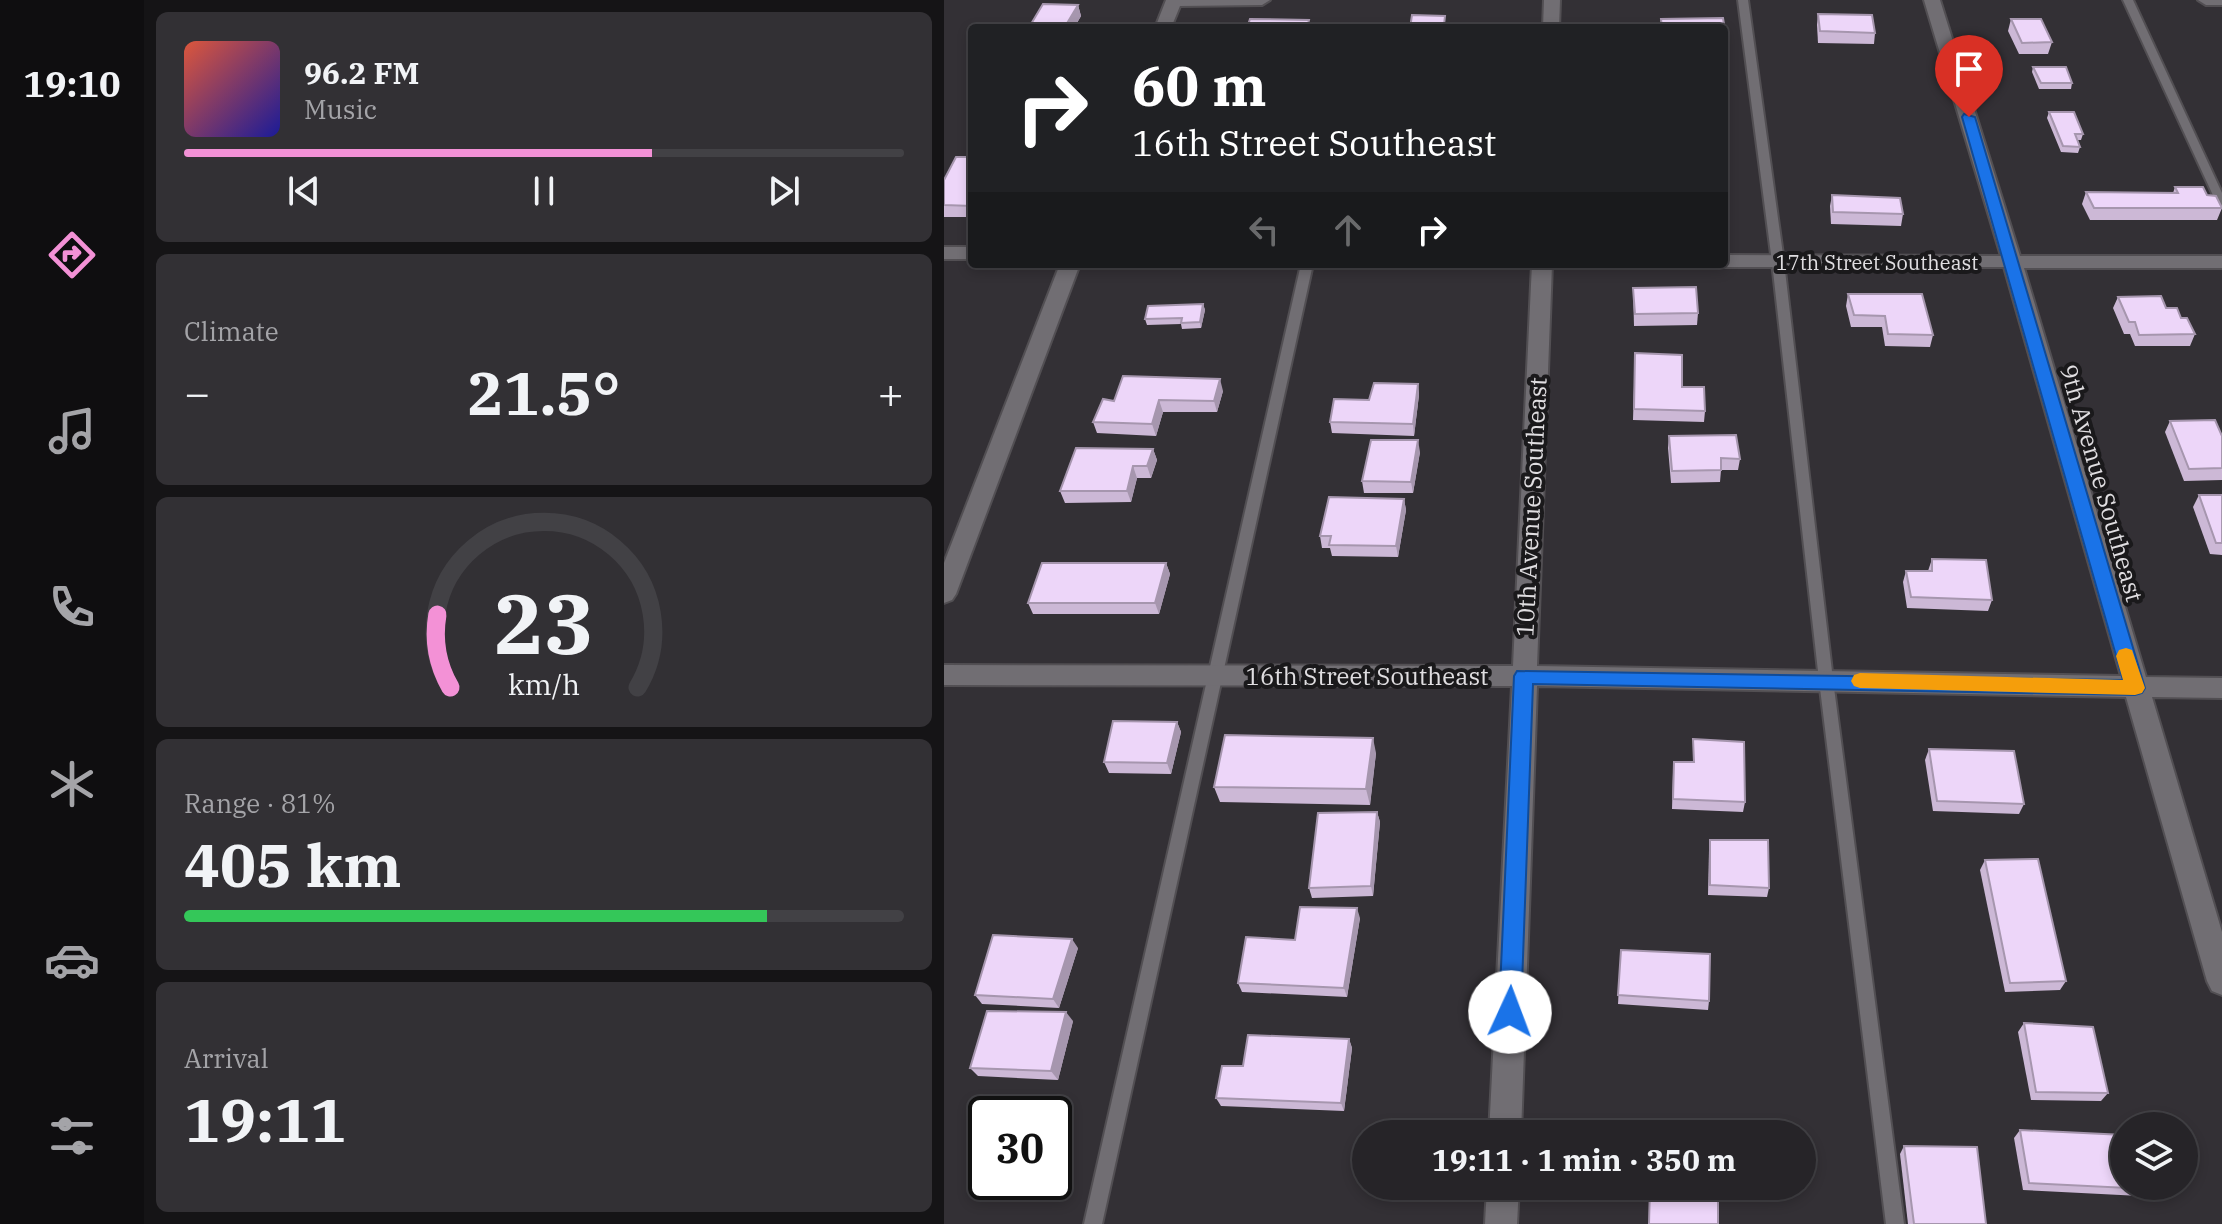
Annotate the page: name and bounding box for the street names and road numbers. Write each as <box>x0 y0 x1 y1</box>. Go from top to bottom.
street label: 17th Street Southeast <box>1776 249 1978 276</box>
street label: 9th Avenue Southeast <box>2053 361 2151 605</box>
street label: 10th Avenue Southeast <box>1508 376 1554 638</box>
street label: 16th Street Southeast <box>1246 660 1488 692</box>

